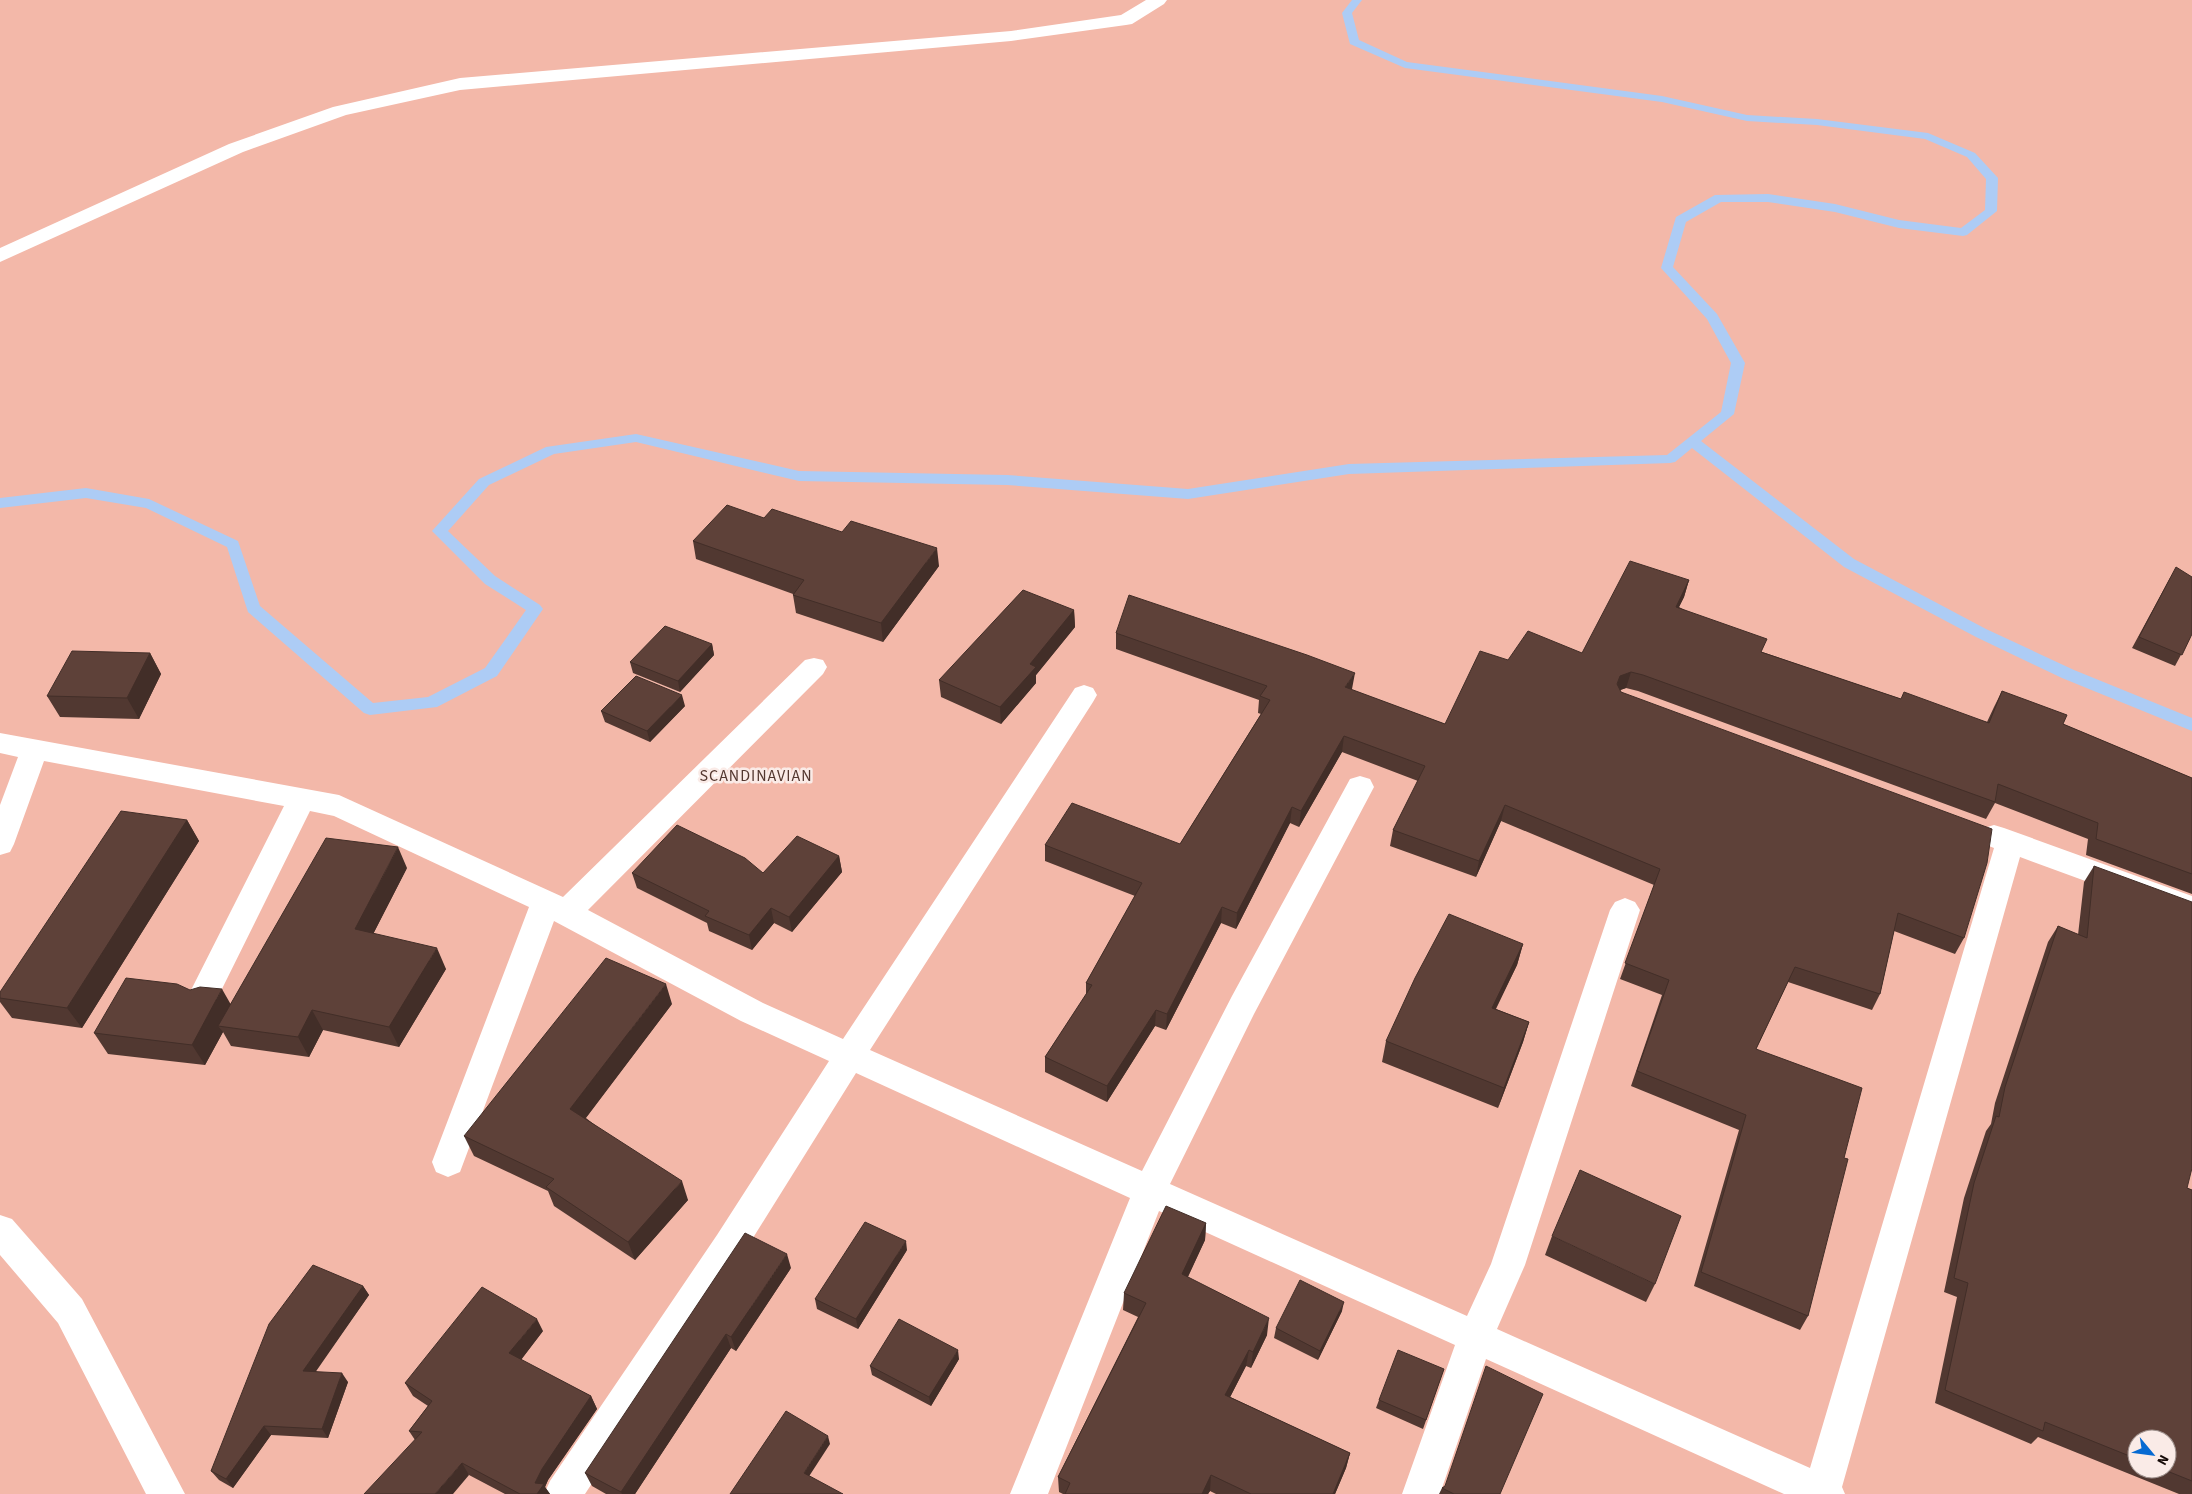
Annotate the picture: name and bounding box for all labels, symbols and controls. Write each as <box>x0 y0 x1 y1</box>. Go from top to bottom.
district label: SCANDINAVIAN <box>699 765 813 787</box>
north arrow <box>2127 1429 2177 1479</box>
text: N <box>2151 1451 2173 1469</box>

